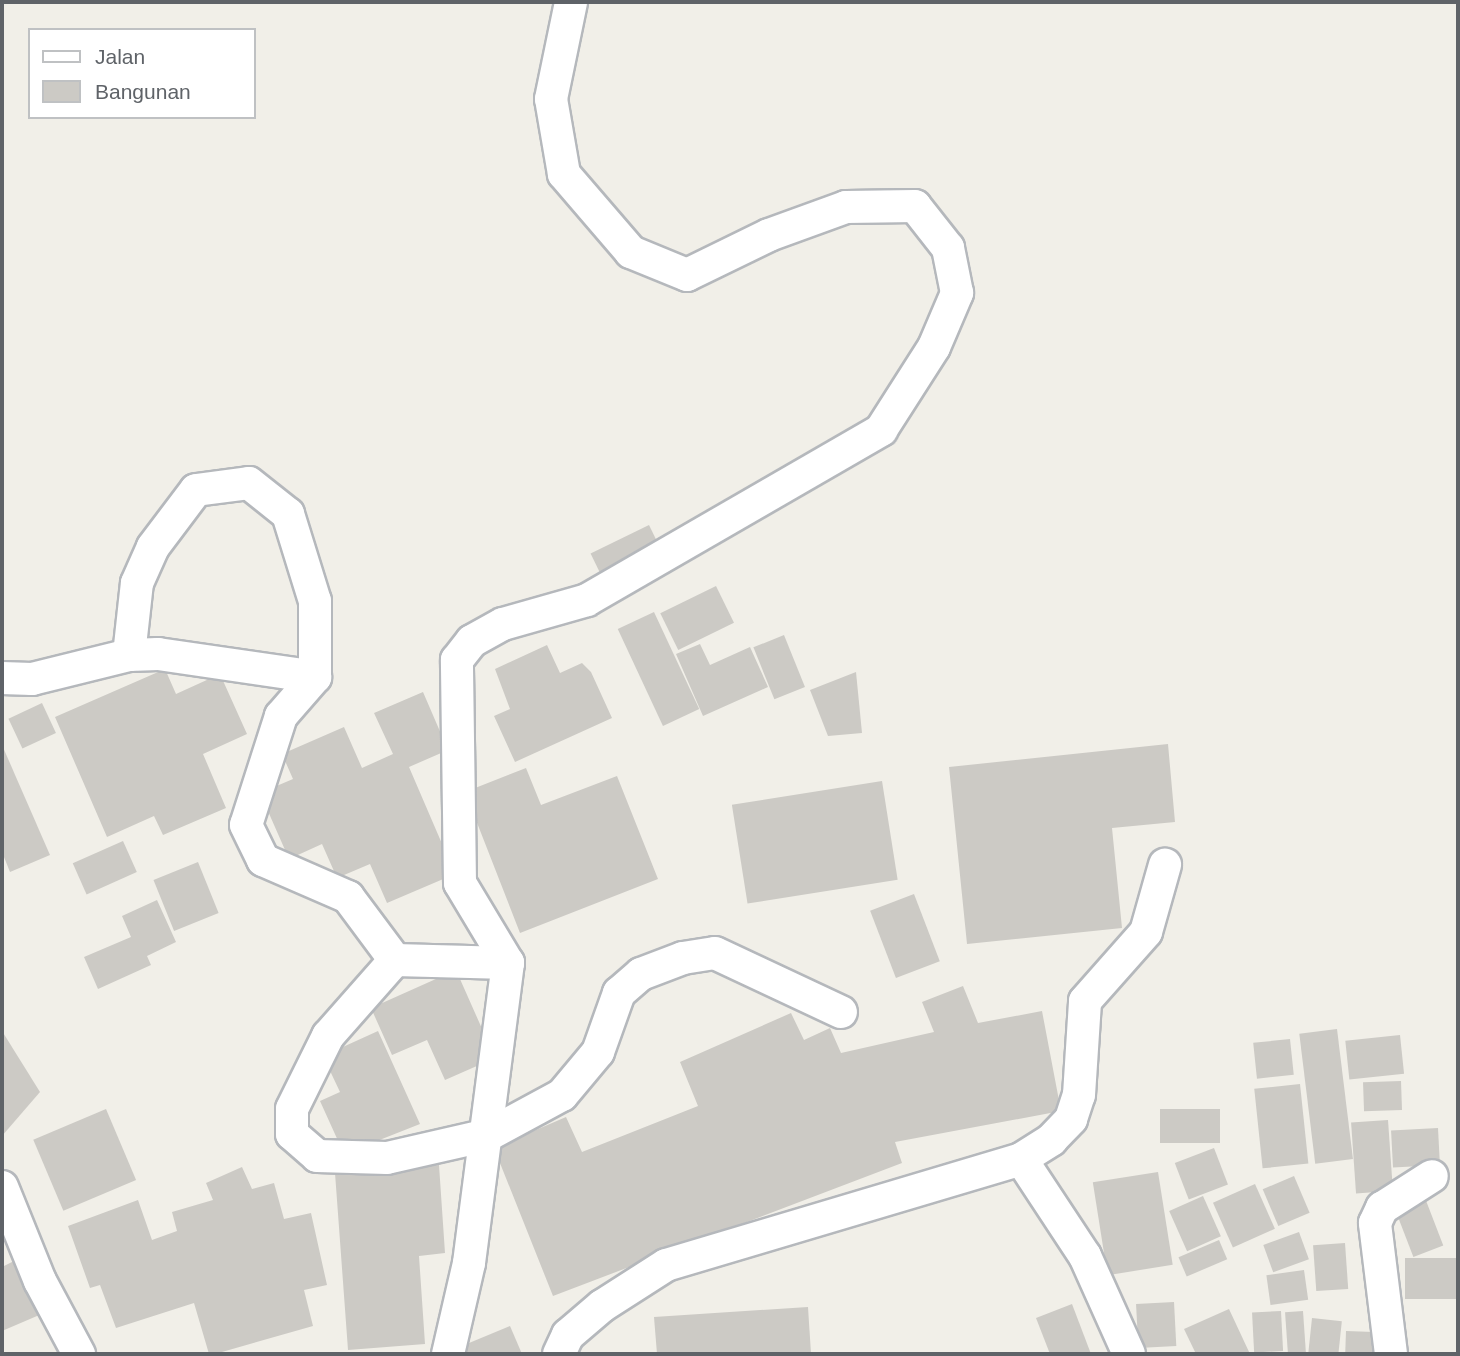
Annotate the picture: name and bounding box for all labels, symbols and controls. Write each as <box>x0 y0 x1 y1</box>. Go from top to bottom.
legend <box>28 28 256 119</box>
text: Jalan <box>95 45 145 68</box>
text: Bangunan <box>95 80 191 103</box>

